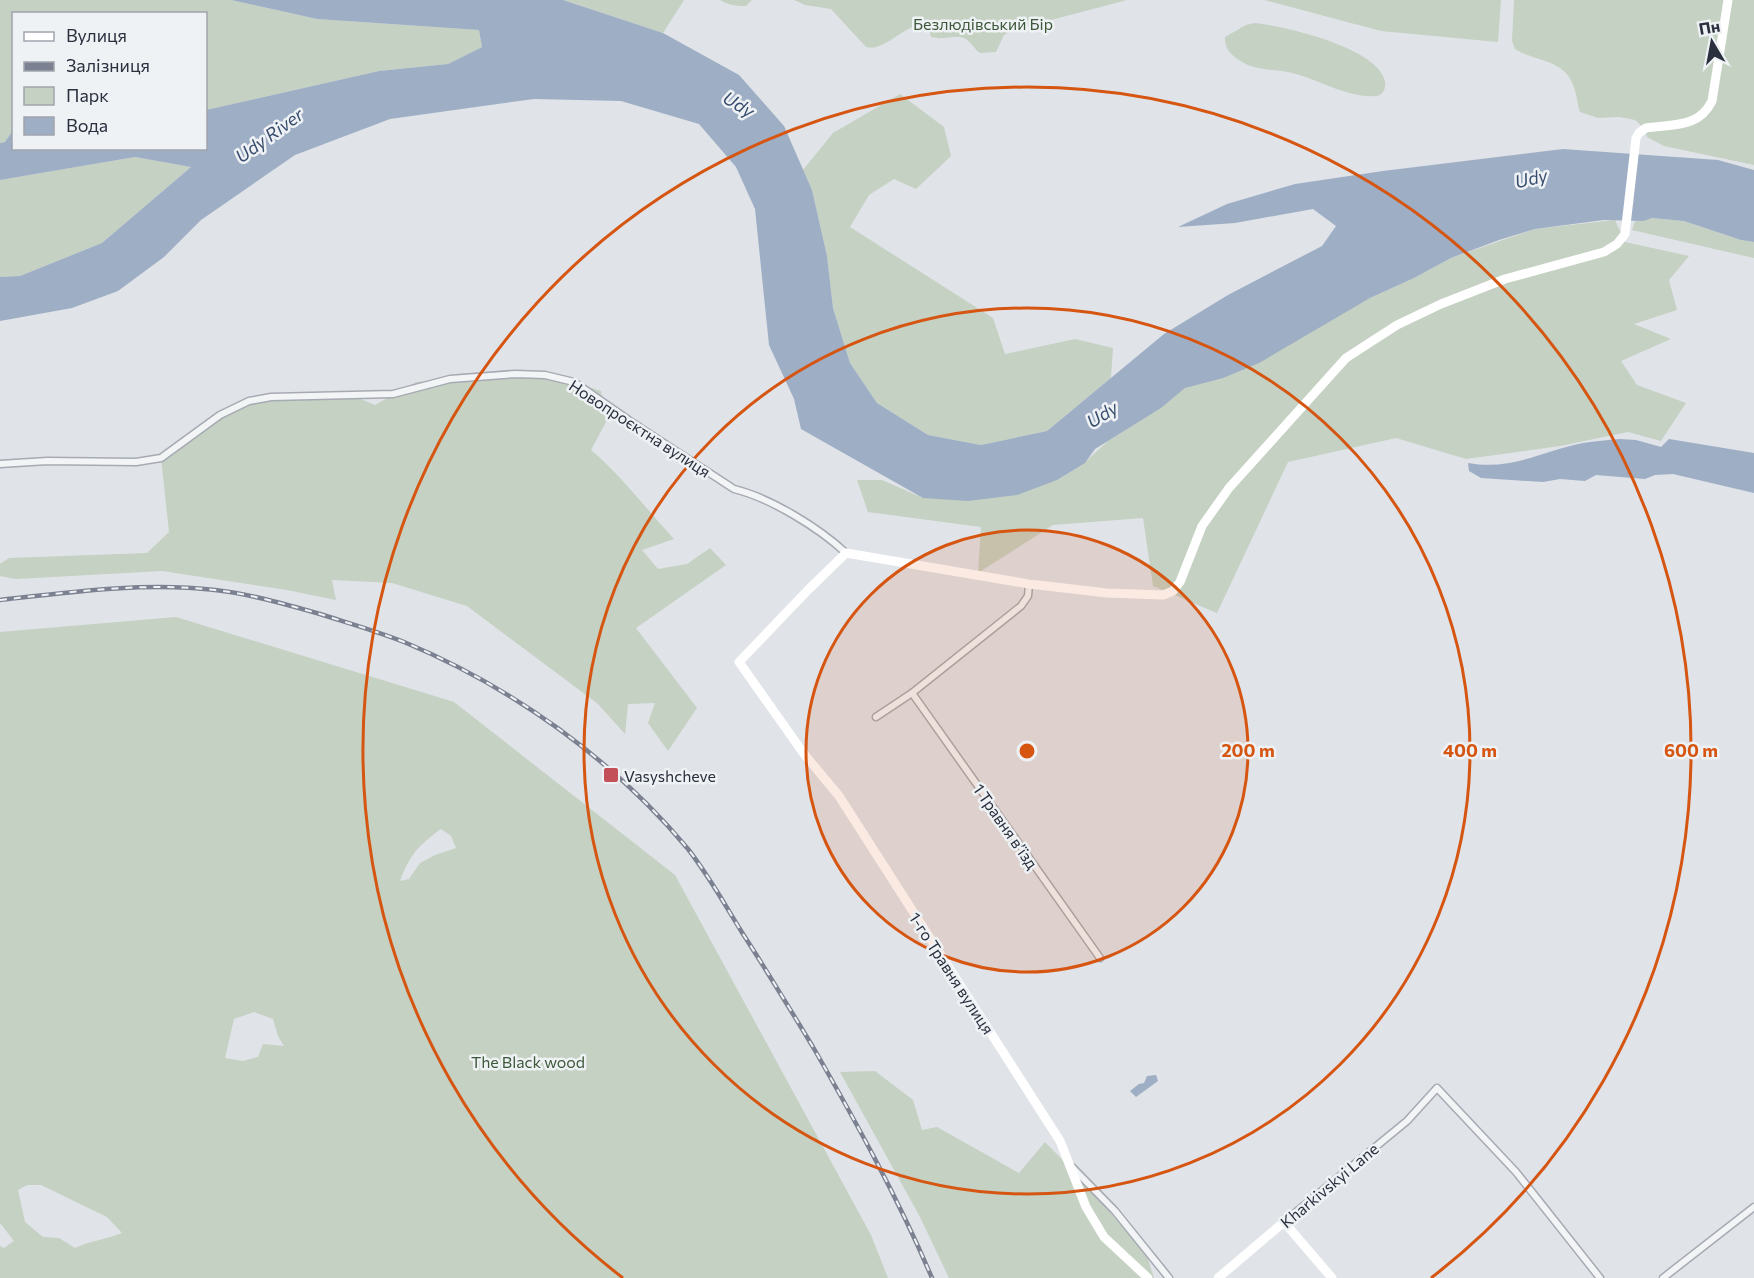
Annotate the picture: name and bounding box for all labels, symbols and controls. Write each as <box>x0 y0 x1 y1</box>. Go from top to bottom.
legend <box>12 12 207 150</box>
north arrow <box>1682 12 1742 72</box>
park label: Безлюдівський Бір <box>913 14 1053 33</box>
text: Пн <box>1697 16 1721 38</box>
text: Вулиця <box>66 24 127 46</box>
text: Залізниця <box>66 54 150 76</box>
text: Парк <box>66 84 109 106</box>
water label: Udy <box>719 86 759 122</box>
water label: Udy River <box>231 102 308 167</box>
text: Вода <box>66 114 108 136</box>
water label: Udy <box>1513 163 1550 192</box>
street label: Новопроєктна вулиця <box>566 375 714 481</box>
water label: Udy <box>1082 396 1122 432</box>
text: 200 m <box>1221 739 1275 761</box>
text: 400 m <box>1443 739 1497 761</box>
text: 600 m <box>1664 739 1718 761</box>
centre of rings <box>1017 741 1037 761</box>
marker: Vasyshcheve <box>602 766 620 784</box>
place label: Vasyshcheve <box>624 766 716 785</box>
street label: 1 Травня в’їзд <box>970 780 1043 873</box>
street label: 1-го Травня вулиця <box>906 909 998 1037</box>
park label: The Black wood <box>471 1052 585 1071</box>
street label: Kharkivskyi Lane <box>1276 1138 1382 1232</box>

